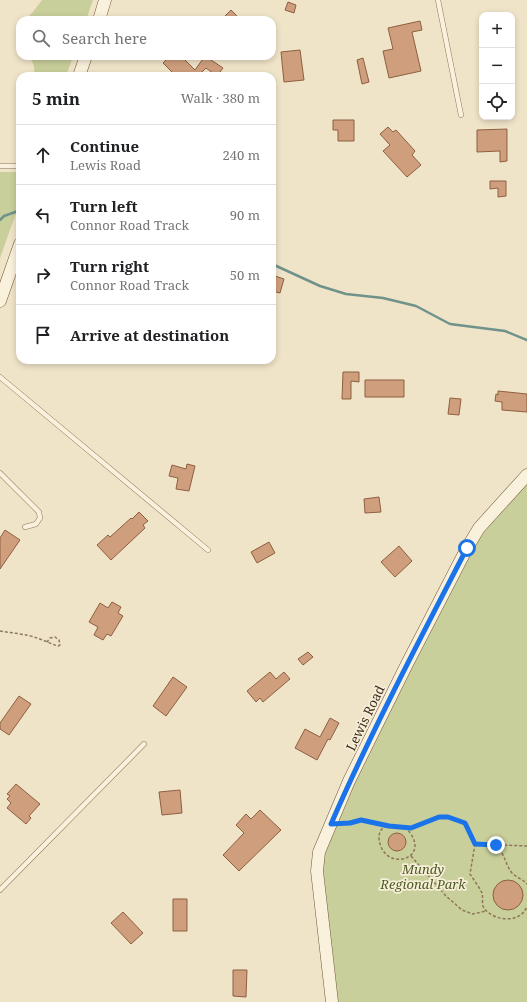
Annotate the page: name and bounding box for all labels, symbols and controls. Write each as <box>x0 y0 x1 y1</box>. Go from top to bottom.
map controls <box>479 12 515 120</box>
button: + <box>479 12 515 48</box>
search box <box>16 16 276 60</box>
icon: search <box>30 27 52 49</box>
text: Search here <box>62 28 147 48</box>
button: − <box>479 48 515 84</box>
button: locate <box>479 84 515 120</box>
text: 5 min <box>32 87 80 110</box>
text: Walk · 380 m <box>181 89 260 107</box>
text: Continue <box>70 136 139 156</box>
icon: ahead <box>32 144 54 166</box>
text: 240 m <box>223 146 260 164</box>
text: Lewis Road <box>70 156 141 174</box>
text: Turn left <box>70 196 138 216</box>
icon: left <box>32 204 54 226</box>
text: 90 m <box>230 206 260 224</box>
text: Connor Road Track <box>70 216 189 234</box>
text: Turn right <box>70 256 149 276</box>
icon: right <box>32 264 54 286</box>
text: 50 m <box>230 266 260 284</box>
text: Connor Road Track <box>70 276 189 294</box>
icon: arrive <box>32 324 54 346</box>
text: Arrive at destination <box>70 325 229 345</box>
route start <box>458 539 476 557</box>
street label: Lewis Road <box>341 682 389 754</box>
route end <box>487 836 505 854</box>
park label: Mundy Regional Park <box>379 860 466 893</box>

